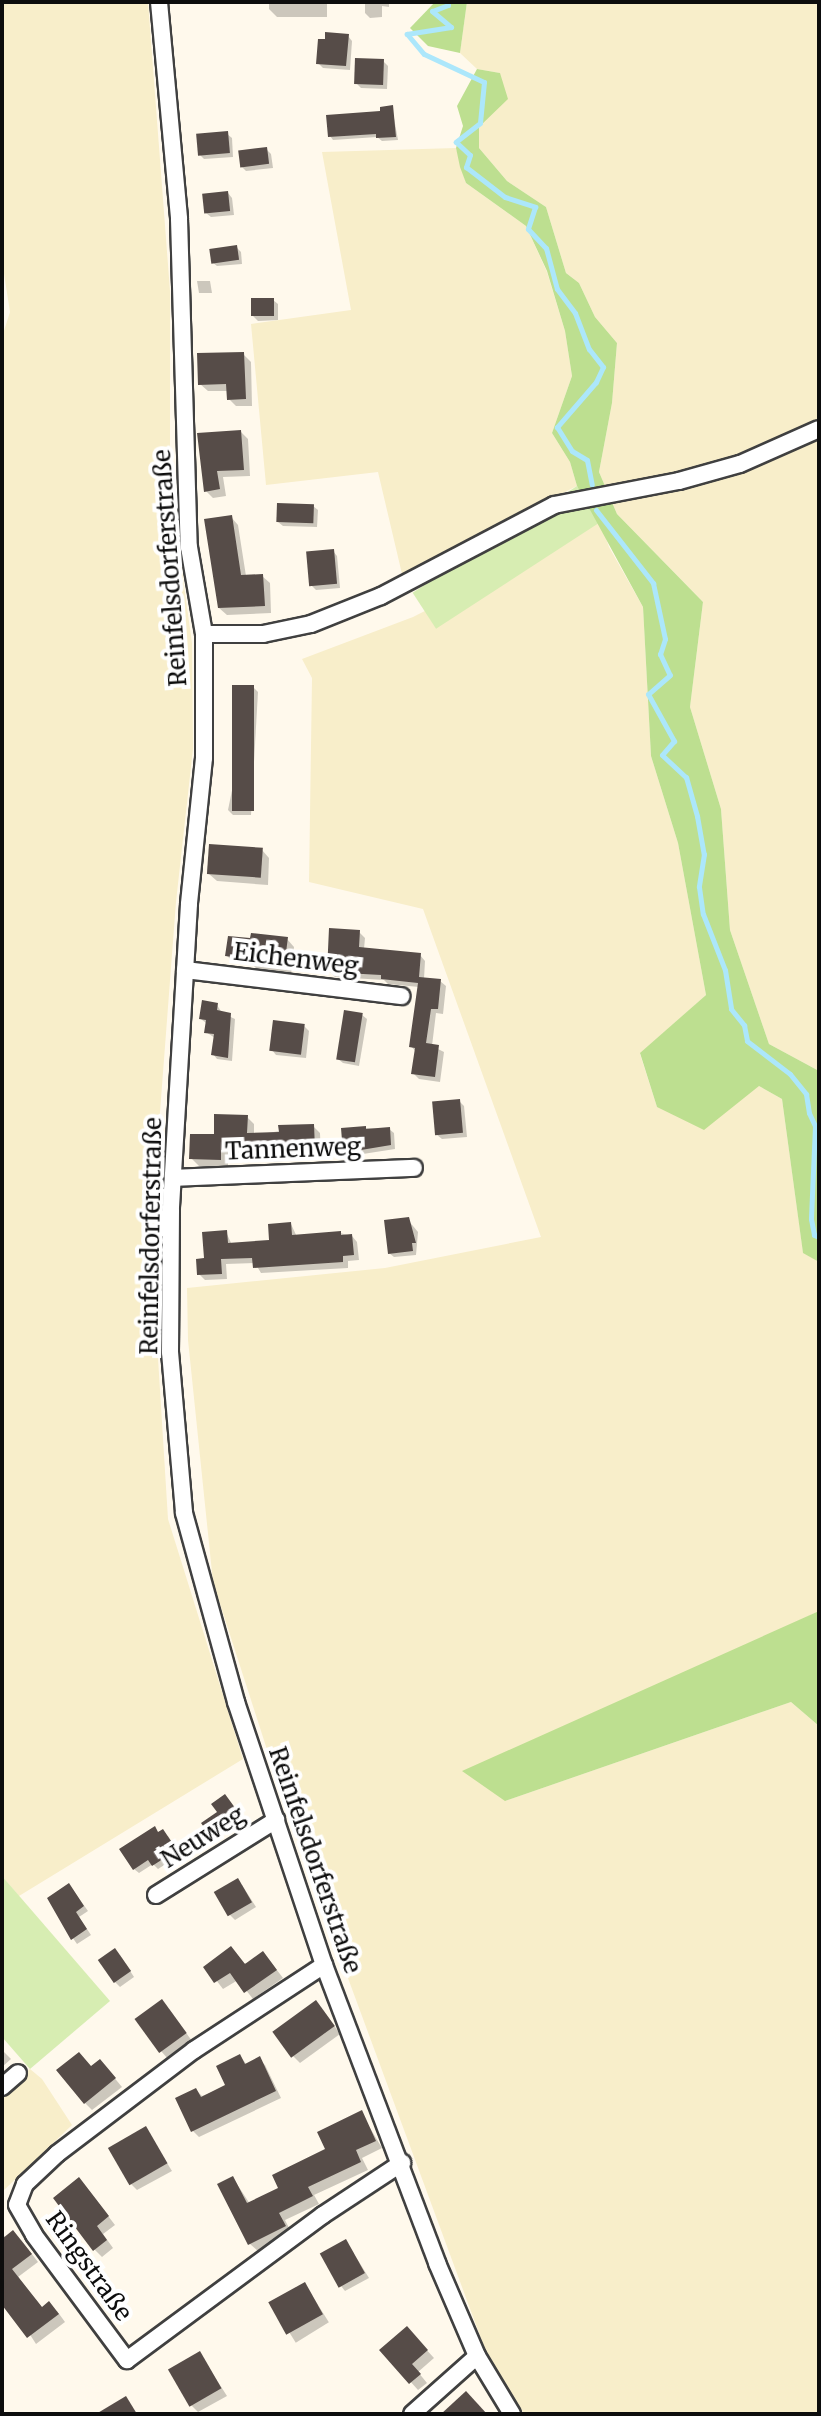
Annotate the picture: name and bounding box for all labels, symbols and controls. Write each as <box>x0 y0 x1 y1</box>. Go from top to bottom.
street label: Reinfelsdorferstraße <box>147 449 193 687</box>
street label: Eichenweg <box>232 937 360 981</box>
street label: Reinfelsdorferstraße <box>135 1117 167 1355</box>
street label: Tannenweg <box>224 1132 362 1166</box>
street label: Reinfelsdorferstraße <box>263 1743 367 1977</box>
street label: Neuweg <box>156 1800 250 1874</box>
street label: Ringstraße <box>40 2206 138 2326</box>

